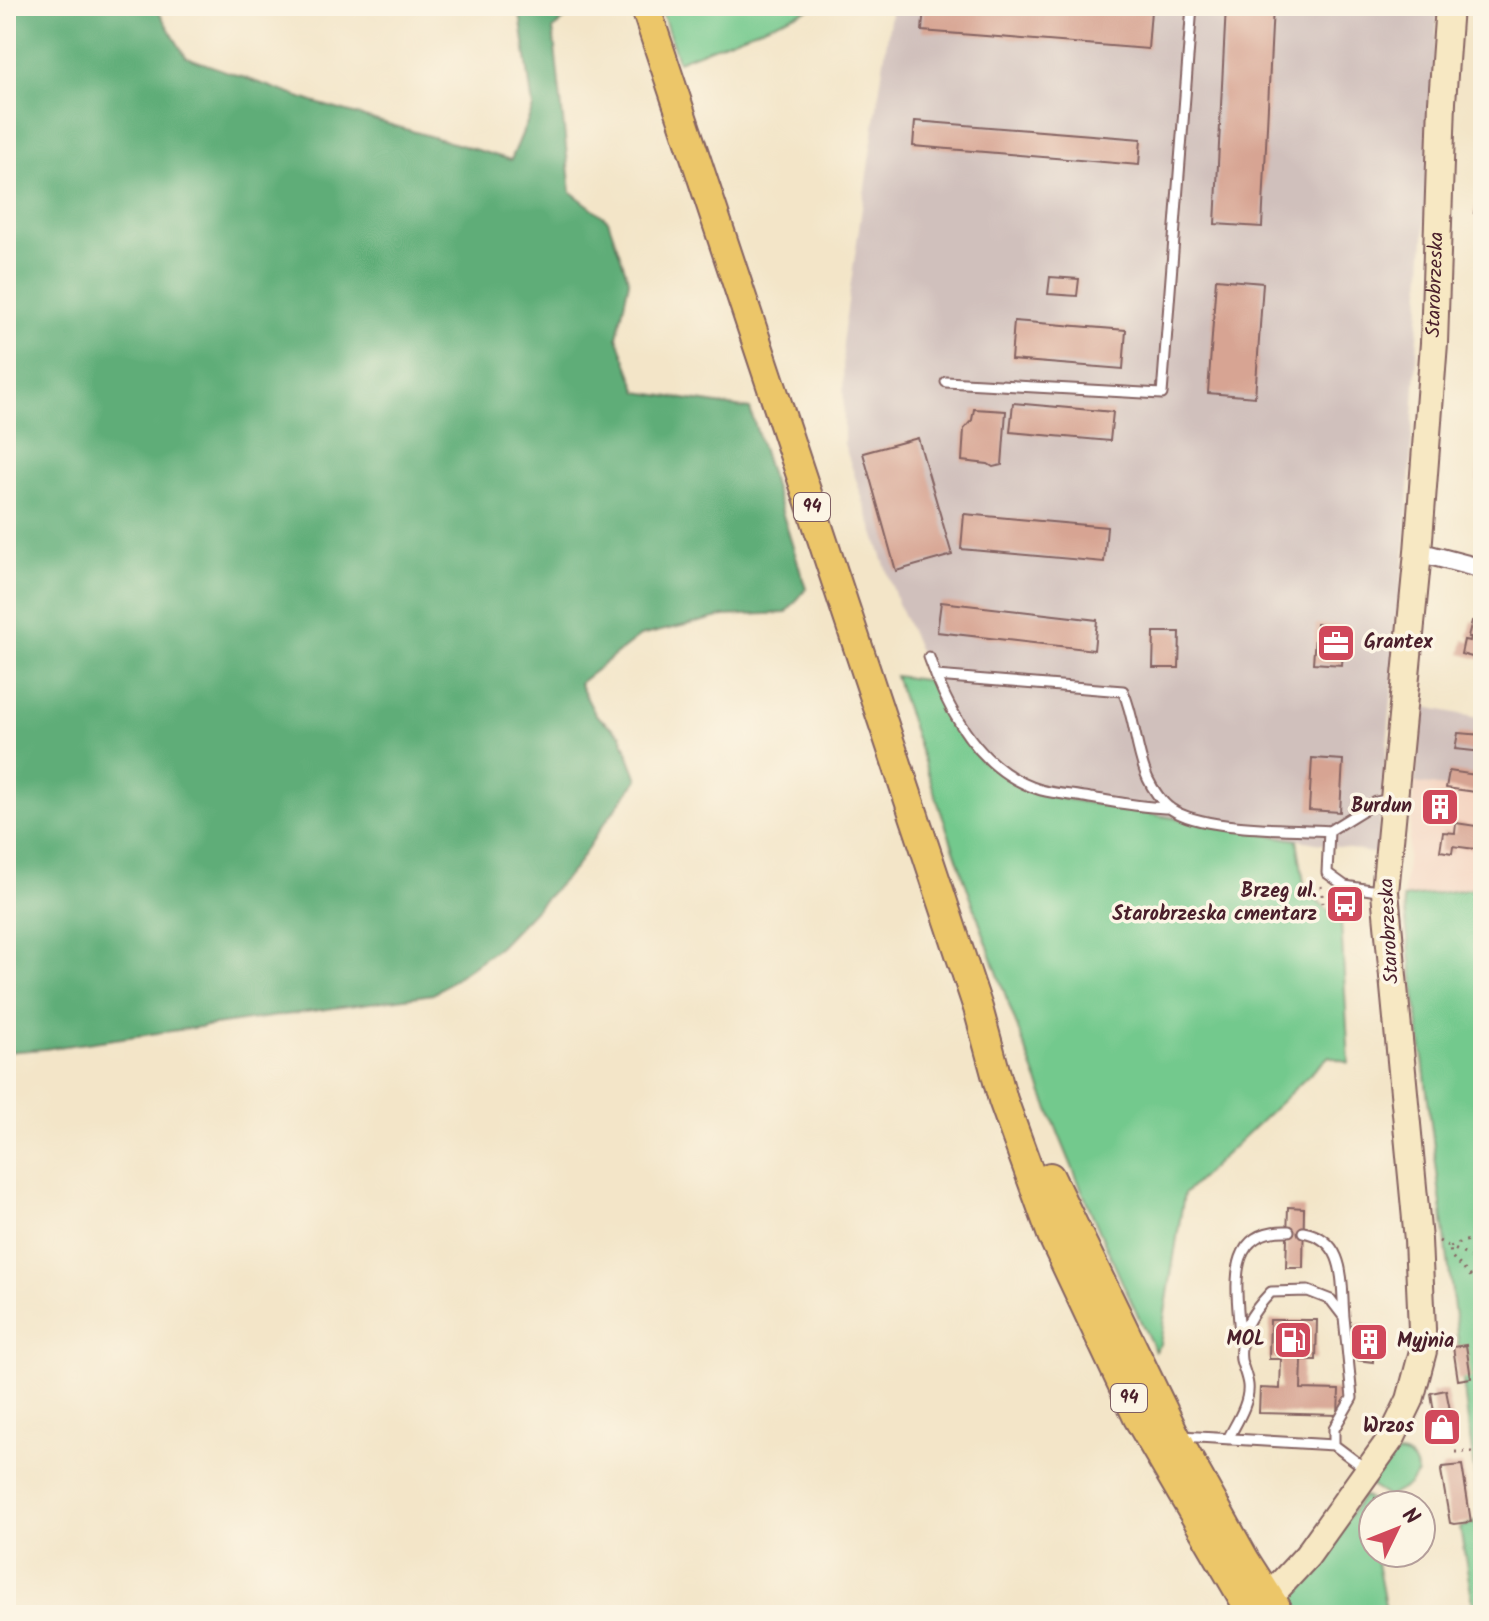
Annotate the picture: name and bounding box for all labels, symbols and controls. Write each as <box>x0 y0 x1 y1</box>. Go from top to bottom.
street label: Starobrzeska <box>1418 231 1454 338</box>
road number: 94 <box>794 493 830 521</box>
office icon: Grantex <box>1315 622 1357 664</box>
place label: Grantex <box>1364 627 1433 659</box>
building icon: Burdun <box>1419 786 1461 828</box>
place label: Burdun <box>1351 791 1412 823</box>
place label: Brzeg ul. Starobrzeska cmentarz <box>1112 876 1317 931</box>
street label: Starobrzeska <box>1371 877 1409 985</box>
bus stop icon: Brzeg ul. Starobrzeska cmentarz <box>1324 883 1366 925</box>
fuel station icon: MOL <box>1272 1319 1314 1361</box>
building icon: Myjnia <box>1348 1321 1390 1363</box>
place label: MOL <box>1227 1324 1265 1356</box>
place label: Myjnia <box>1397 1326 1454 1358</box>
road number: 94 <box>1111 1384 1147 1412</box>
shop icon: Wrzos <box>1421 1406 1463 1448</box>
place label: Wrzos <box>1363 1411 1415 1443</box>
north arrow <box>1357 1489 1437 1569</box>
text: N <box>1392 1500 1427 1534</box>

